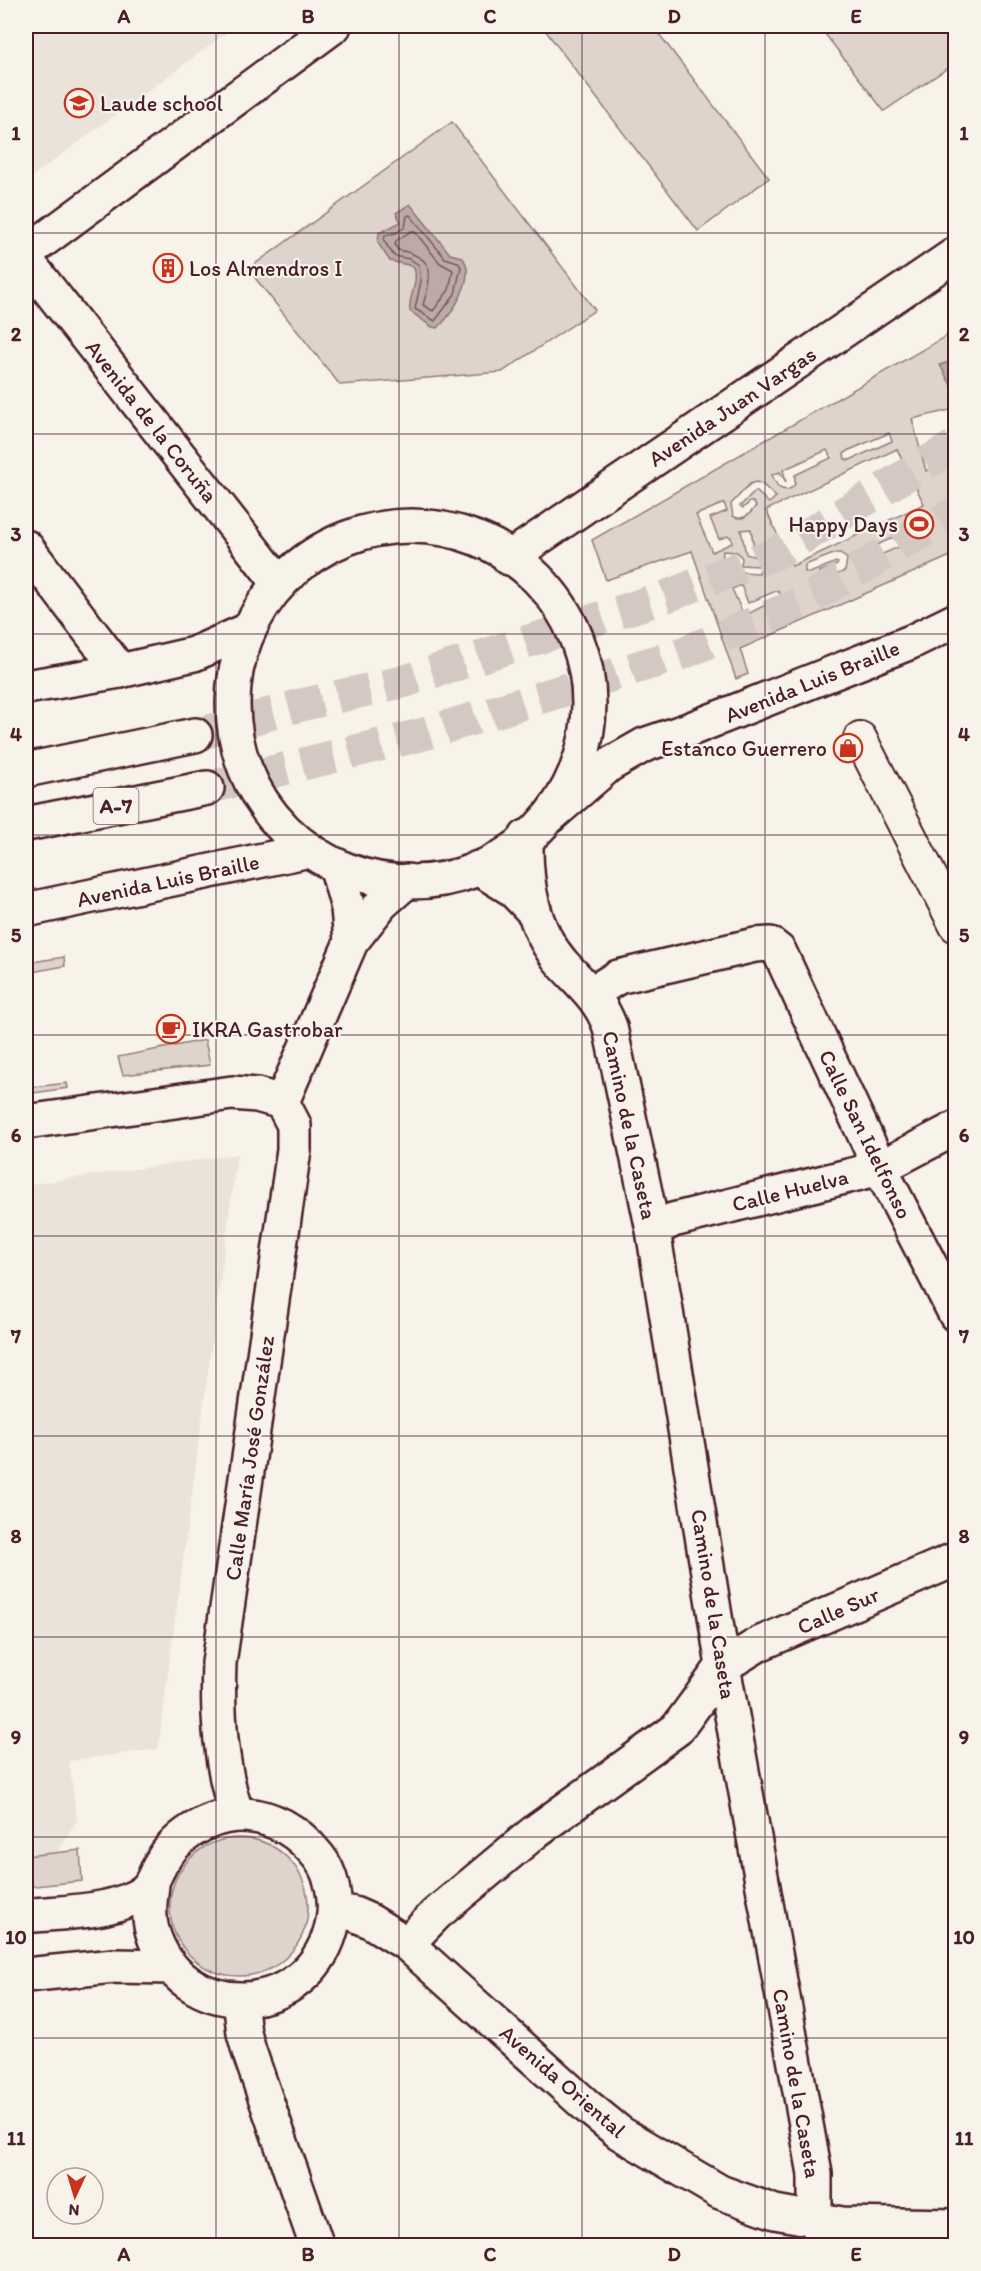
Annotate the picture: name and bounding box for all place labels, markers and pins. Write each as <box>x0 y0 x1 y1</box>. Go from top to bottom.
school or university icon: Laude school <box>63 87 95 119</box>
place label: Laude school <box>100 90 223 117</box>
building icon: Los Almendros I <box>152 252 184 284</box>
place label: Los Almendros I <box>189 255 342 282</box>
sports icon: Happy Days <box>903 508 935 540</box>
place label: Happy Days <box>789 511 898 538</box>
shop icon: Estanco Guerrero <box>832 732 864 764</box>
place label: Estanco Guerrero <box>661 735 827 762</box>
cafe icon: IKRA Gastrobar <box>155 1013 187 1045</box>
place label: IKRA Gastrobar <box>192 1016 343 1043</box>

